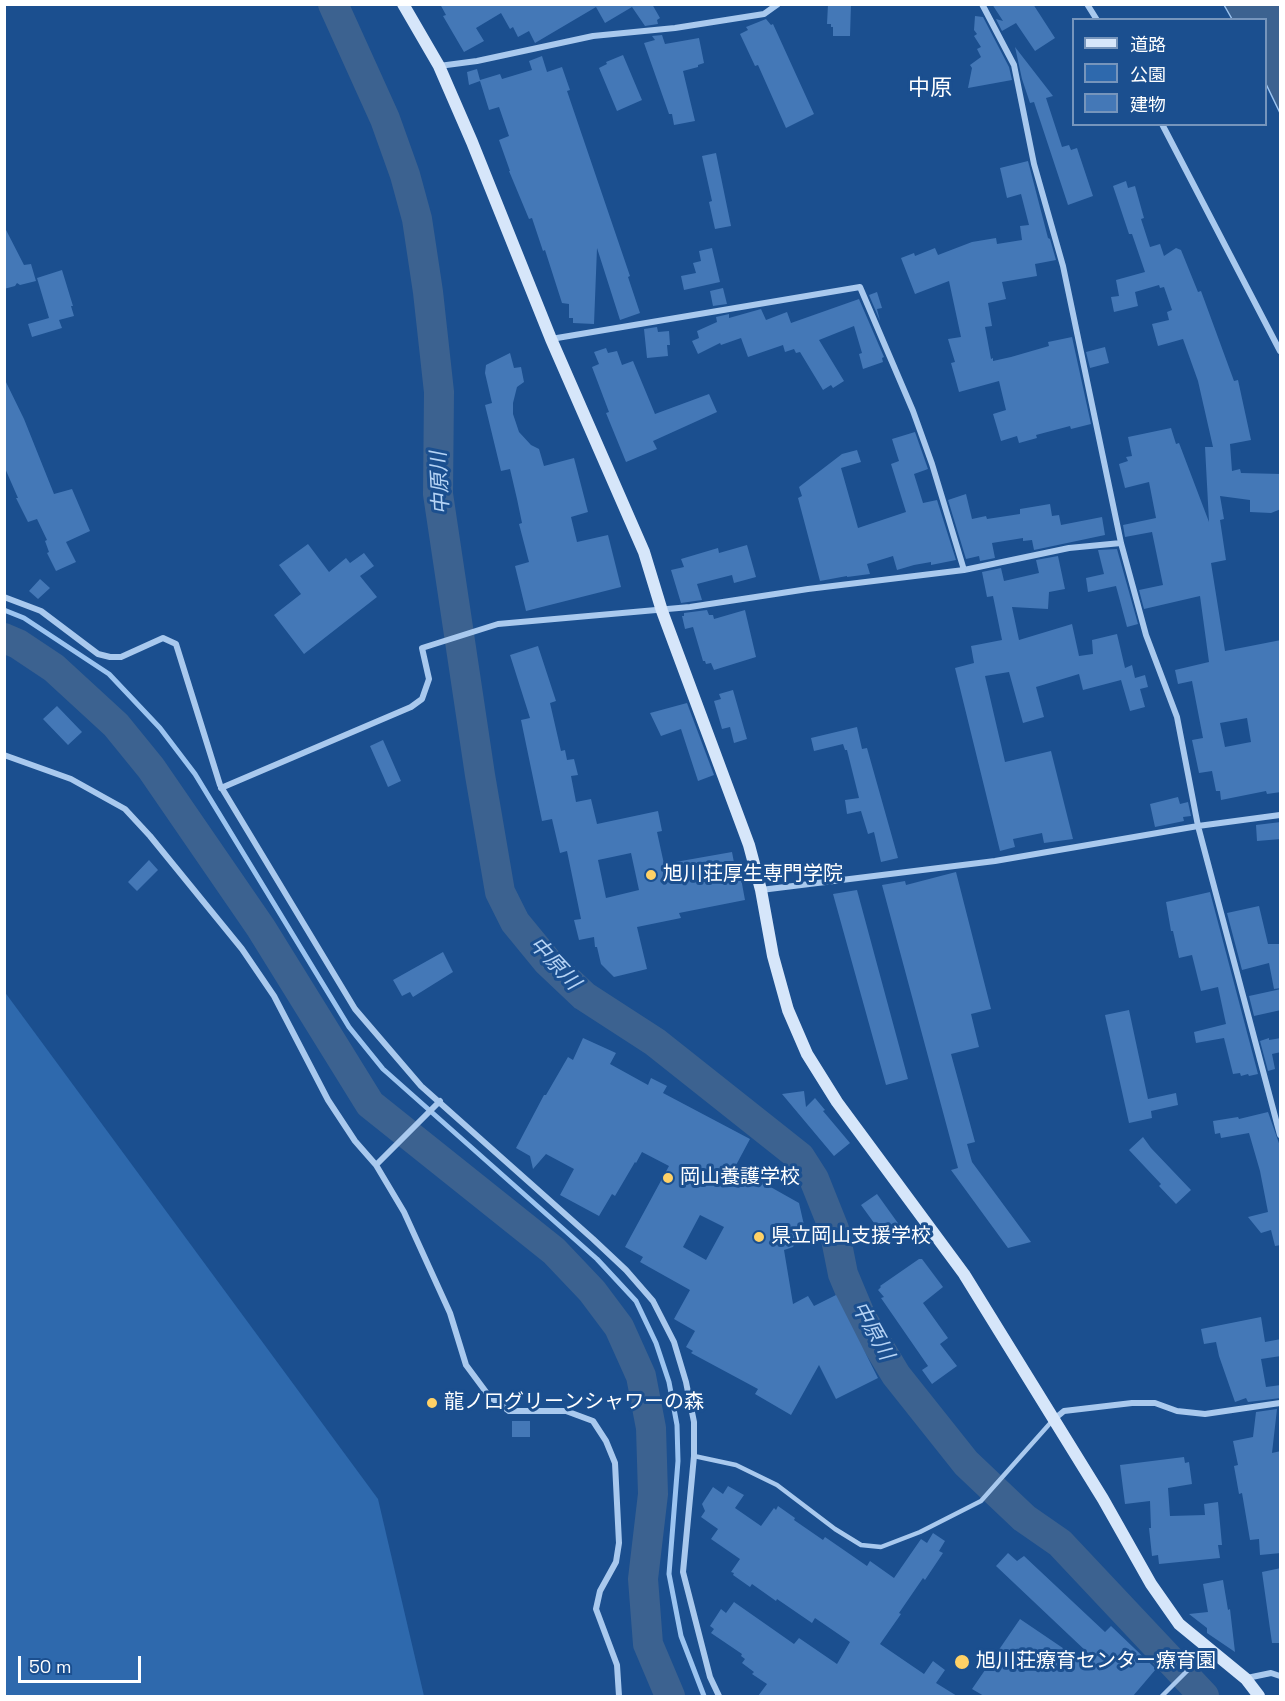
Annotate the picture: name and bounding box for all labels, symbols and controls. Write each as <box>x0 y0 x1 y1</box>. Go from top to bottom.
legend <box>1072 18 1267 126</box>
text: 道路 <box>1130 33 1166 56</box>
text: 公園 <box>1130 63 1166 86</box>
district label: 中原 <box>908 76 952 102</box>
text: 建物 <box>1130 93 1166 116</box>
water label: 中原川 <box>427 451 455 515</box>
place label: 旭川荘厚生専門学院 <box>663 863 843 887</box>
marker: 旭川荘厚生専門学院 <box>644 868 658 882</box>
water label: 中原川 <box>523 932 585 996</box>
place label: 岡山養護学校 <box>680 1166 800 1190</box>
marker: 岡山養護学校 <box>661 1171 675 1185</box>
place label: 県立岡山支援学校 <box>771 1225 931 1249</box>
marker: 県立岡山支援学校 <box>752 1230 766 1244</box>
water label: 中原川 <box>846 1297 898 1365</box>
place label: 龍ノ口グリーンシャワーの森 <box>444 1391 704 1415</box>
marker: 龍ノ口グリーンシャワーの森 <box>425 1396 439 1410</box>
scale bar <box>21 1644 144 1682</box>
place label: 旭川荘療育センター療育園 <box>976 1650 1216 1674</box>
marker: 旭川荘療育センター療育園 <box>953 1653 971 1671</box>
text: 50 m <box>29 1655 71 1678</box>

